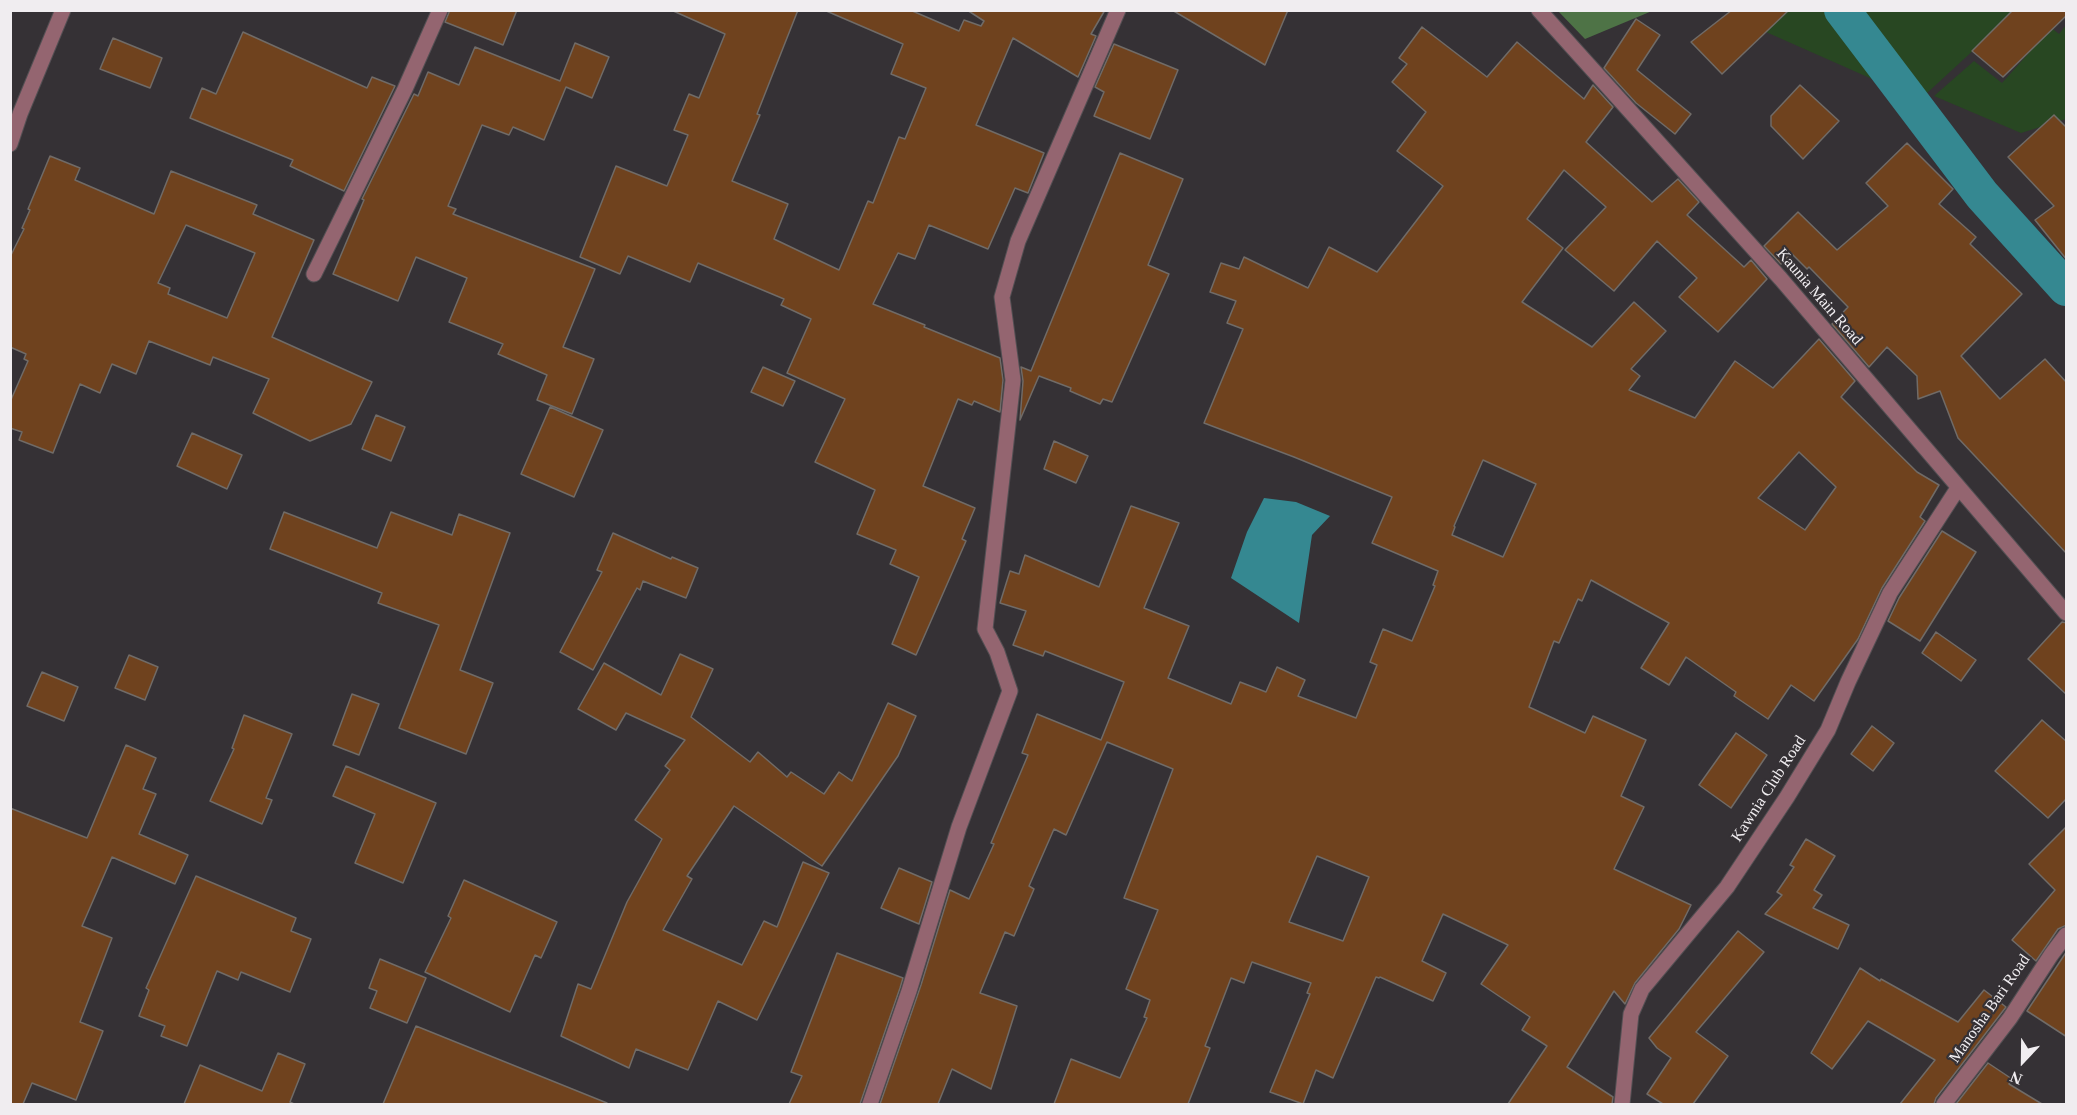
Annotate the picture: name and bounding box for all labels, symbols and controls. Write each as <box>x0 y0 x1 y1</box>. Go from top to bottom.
street label: Kaunia Main Road <box>1772 245 1866 349</box>
street label: Kawnia Club Road <box>1728 732 1810 846</box>
street label: Manosha Bari Road <box>1945 951 2035 1067</box>
north arrow <box>1993 1031 2053 1091</box>
text: N <box>2008 1068 2025 1088</box>

